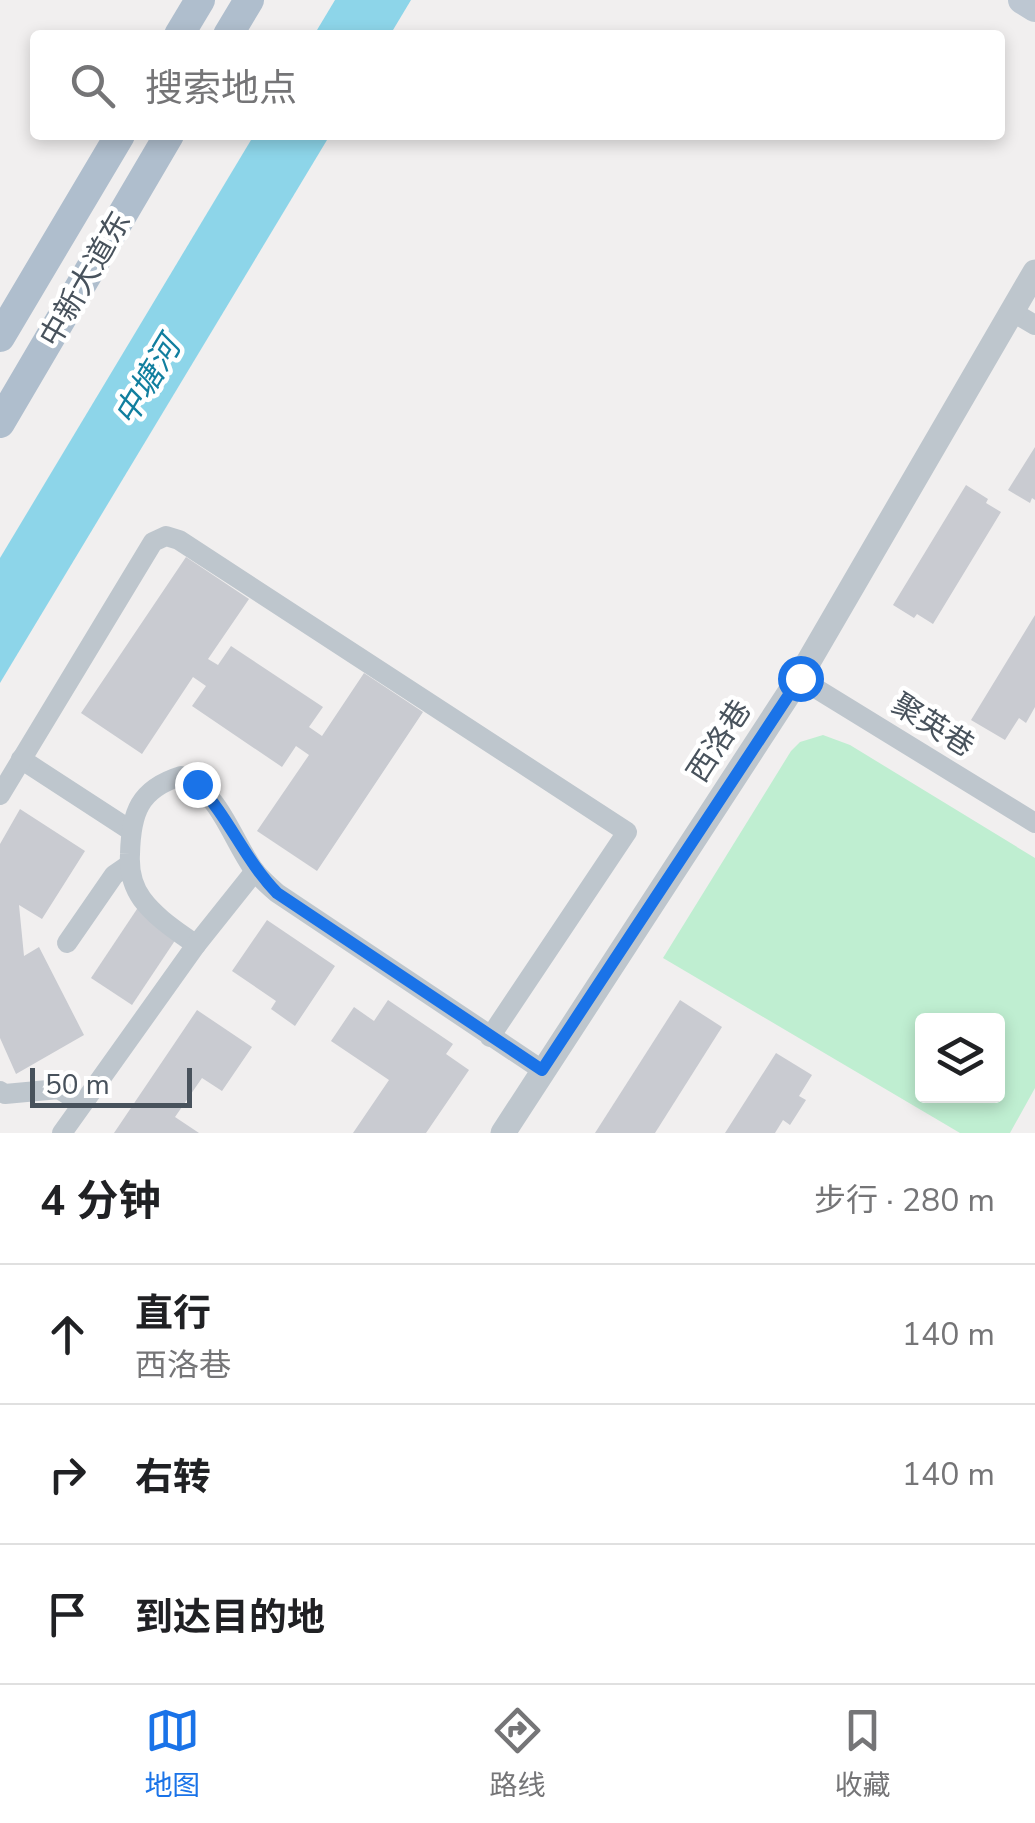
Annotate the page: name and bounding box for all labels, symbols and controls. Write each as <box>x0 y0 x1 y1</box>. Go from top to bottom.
search box <box>30 30 1005 140</box>
icon: search <box>65 58 120 113</box>
text: 搜索地点 <box>145 63 297 114</box>
street label: 中新大道东 <box>30 204 141 354</box>
water label: 中塘河 <box>104 324 194 433</box>
route start <box>778 656 824 702</box>
street label: 聚英巷 <box>884 684 982 767</box>
street label: 西洛巷 <box>678 692 761 790</box>
route end <box>175 762 221 808</box>
map controls <box>915 1013 1005 1103</box>
button: layers <box>915 1013 1005 1103</box>
scale bar <box>30 1063 192 1108</box>
text: 50 m <box>45 1066 110 1104</box>
text: 4 分钟 <box>40 1173 161 1230</box>
text: 步行 · 280 m <box>814 1179 995 1222</box>
text: 直行 <box>135 1288 211 1339</box>
icon: ahead <box>40 1307 95 1362</box>
text: 140 m <box>902 1313 995 1356</box>
text: 西洛巷 <box>135 1344 231 1387</box>
icon: right <box>40 1447 95 1502</box>
text: 右转 <box>135 1452 211 1503</box>
text: 140 m <box>902 1453 995 1496</box>
icon: arrive <box>40 1587 95 1642</box>
text: 到达目的地 <box>135 1592 325 1643</box>
tab: 地图 <box>144 1703 201 1805</box>
tab: 路线 <box>489 1703 546 1805</box>
tab: 收藏 <box>834 1703 891 1805</box>

